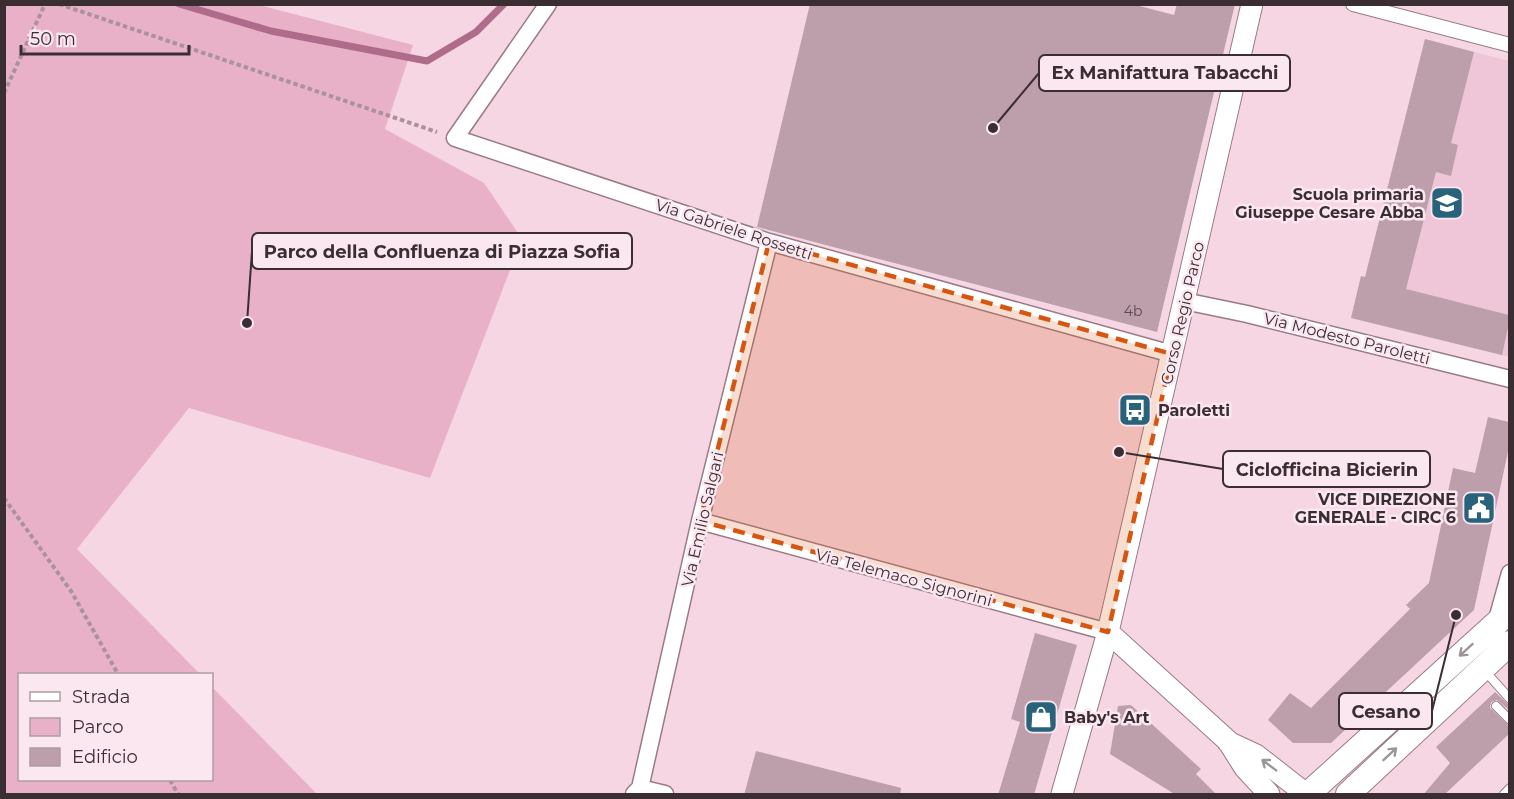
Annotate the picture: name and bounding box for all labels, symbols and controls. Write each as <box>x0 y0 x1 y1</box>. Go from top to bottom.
scale bar <box>21 18 189 56</box>
text: 50 m <box>30 28 76 50</box>
callout: Ex Manifattura Tabacchi <box>1039 55 1290 91</box>
text: Ex Manifattura Tabacchi <box>1052 62 1279 84</box>
place label: Scuola primaria Giuseppe Cesare Abba <box>1235 185 1424 222</box>
school or university icon: Scuola primaria Giuseppe Cesare Abba <box>1429 185 1465 221</box>
street label: Via Gabriele Rossetti <box>653 195 815 264</box>
callout: Parco della Confluenza di Piazza Sofia <box>252 233 632 269</box>
street label: Corso Regio Parco <box>1157 240 1208 386</box>
text: Parco della Confluenza di Piazza Sofia <box>264 241 620 263</box>
house number: 4b <box>1124 302 1142 320</box>
street label: Via Modesto Paroletti <box>1262 309 1432 368</box>
bus stop icon: Paroletti <box>1117 392 1153 428</box>
place label: Paroletti <box>1158 401 1230 420</box>
street label: Via Emilio Salgari <box>678 450 727 589</box>
callout: Ciclofficina Bicierin <box>1223 451 1430 487</box>
text: Ciclofficina Bicierin <box>1236 459 1418 481</box>
place label: VICE DIREZIONE GENERALE - CIRC 6 <box>1295 490 1456 527</box>
public building icon: VICE DIREZIONE GENERALE - CIRC 6 <box>1461 490 1497 526</box>
street label: Via Telemaco Signorini <box>814 545 994 610</box>
one-way arrow <box>1459 643 1474 657</box>
legend <box>18 673 213 781</box>
text: Strada <box>72 686 130 708</box>
callout: Cesano <box>1339 693 1432 729</box>
shop icon: Baby's Art <box>1023 699 1059 735</box>
text: Cesano <box>1351 701 1421 723</box>
place label: Baby's Art <box>1064 708 1150 727</box>
text: Parco <box>72 716 124 738</box>
text: Edificio <box>72 746 138 768</box>
one-way arrow <box>1383 747 1398 762</box>
one-way arrow <box>1261 759 1277 771</box>

